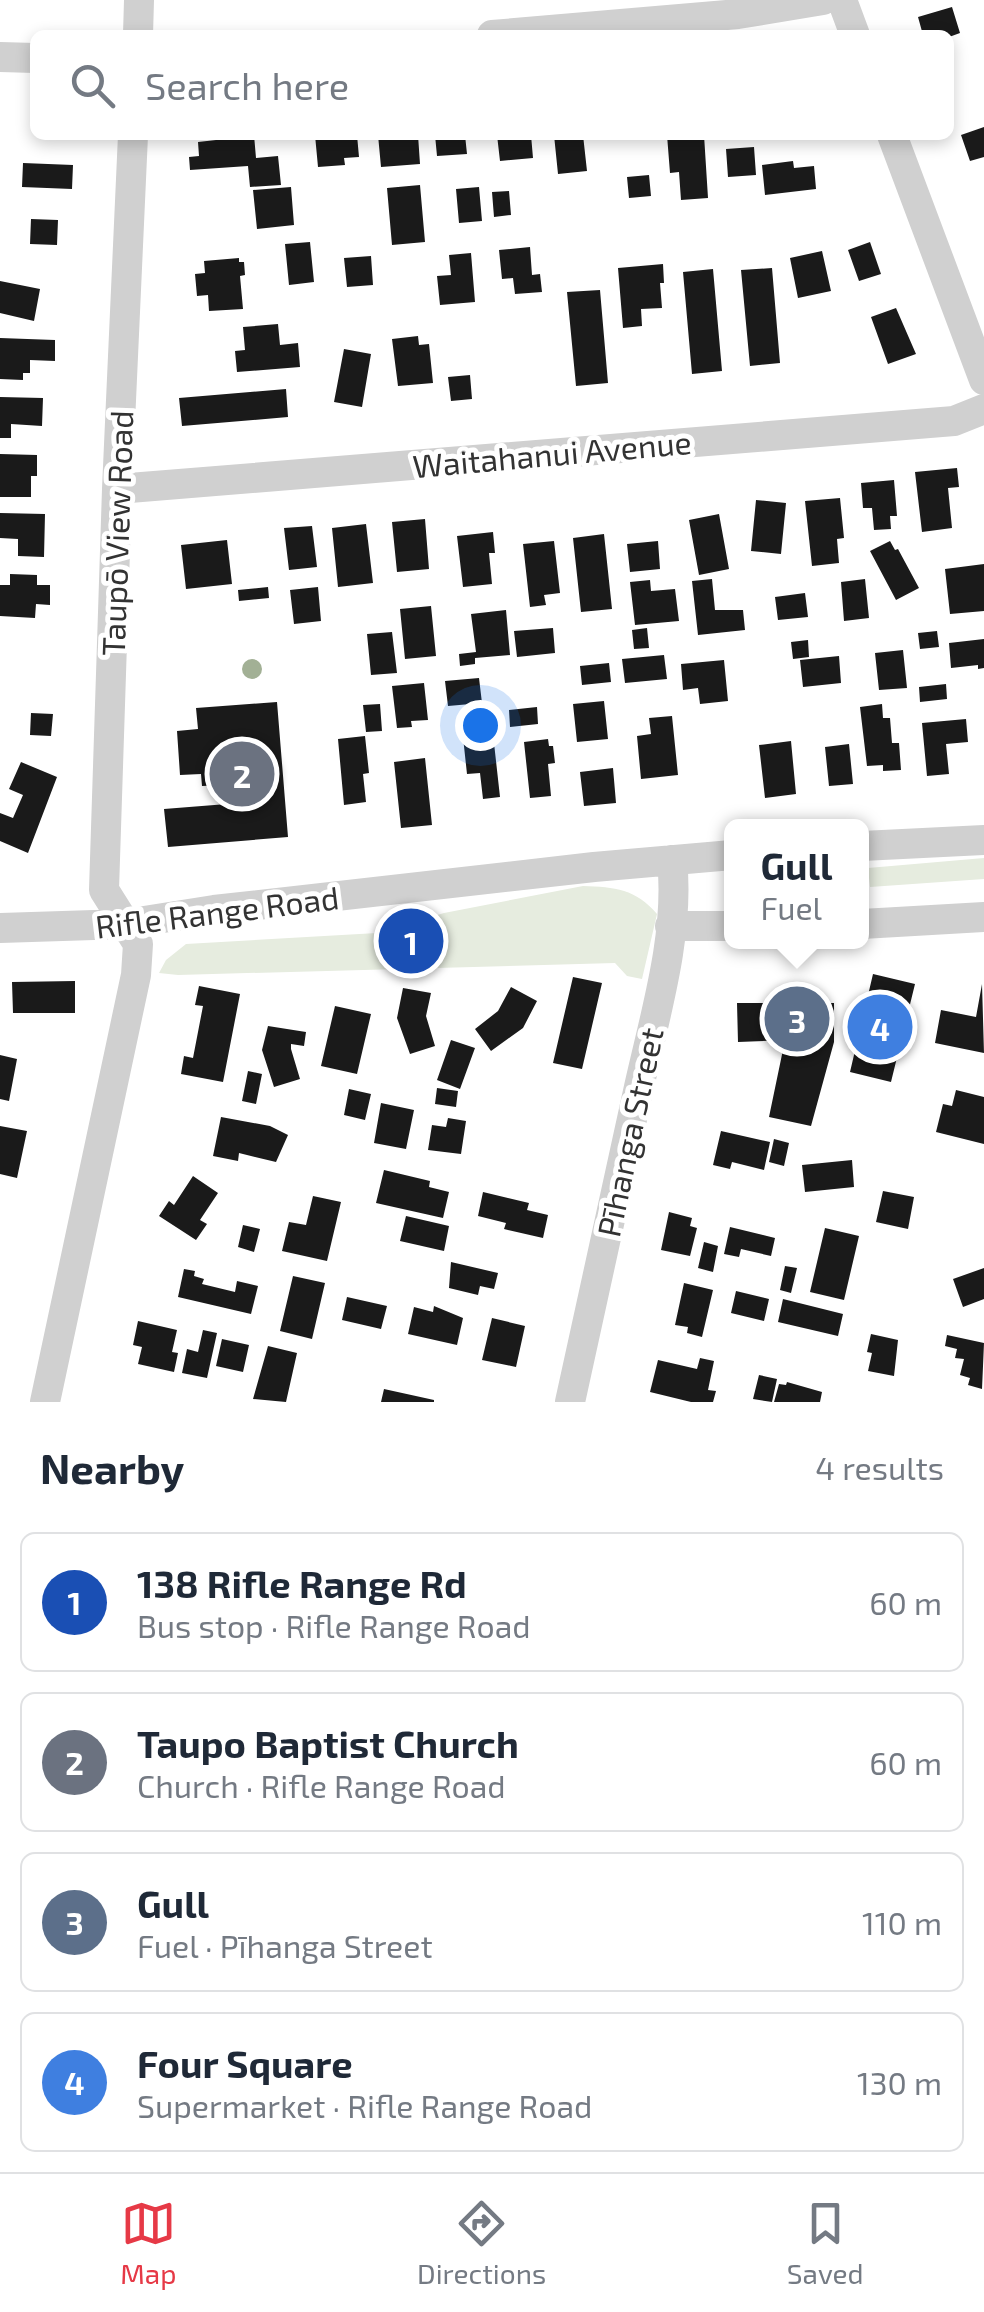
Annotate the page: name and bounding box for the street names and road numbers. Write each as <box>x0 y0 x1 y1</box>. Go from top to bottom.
street label: Taupō View Road <box>93 410 139 656</box>
street label: Waitahanui Avenue <box>411 422 693 484</box>
street label: Rifle Range Road <box>93 877 341 945</box>
street label: Pīhanga Street <box>588 1024 670 1240</box>

